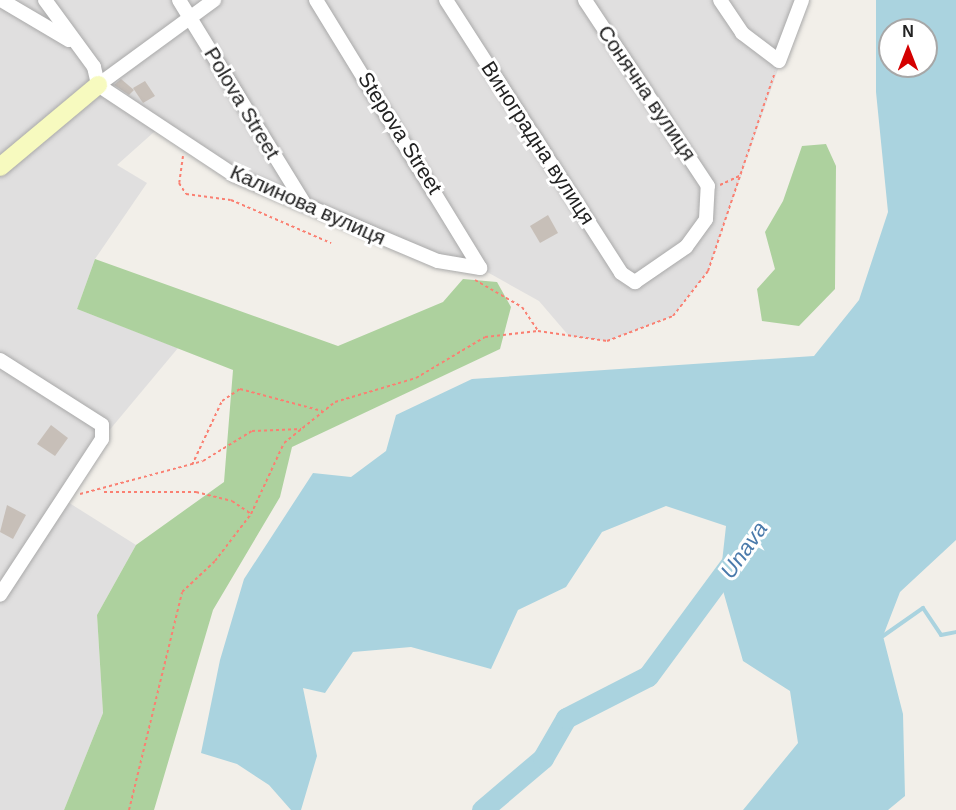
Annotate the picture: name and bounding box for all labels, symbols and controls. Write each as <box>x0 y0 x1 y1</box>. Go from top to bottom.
north arrow <box>878 18 938 78</box>
street label: Сонячна вулиця <box>592 20 702 166</box>
text: N <box>902 23 914 40</box>
street label: Polova Street <box>199 42 285 164</box>
street label: Виноградна вулиця <box>476 57 600 229</box>
street label: Stepova Street <box>353 67 447 199</box>
street label: Калинова вулиця <box>226 159 390 251</box>
water label: Unava <box>715 516 773 584</box>

